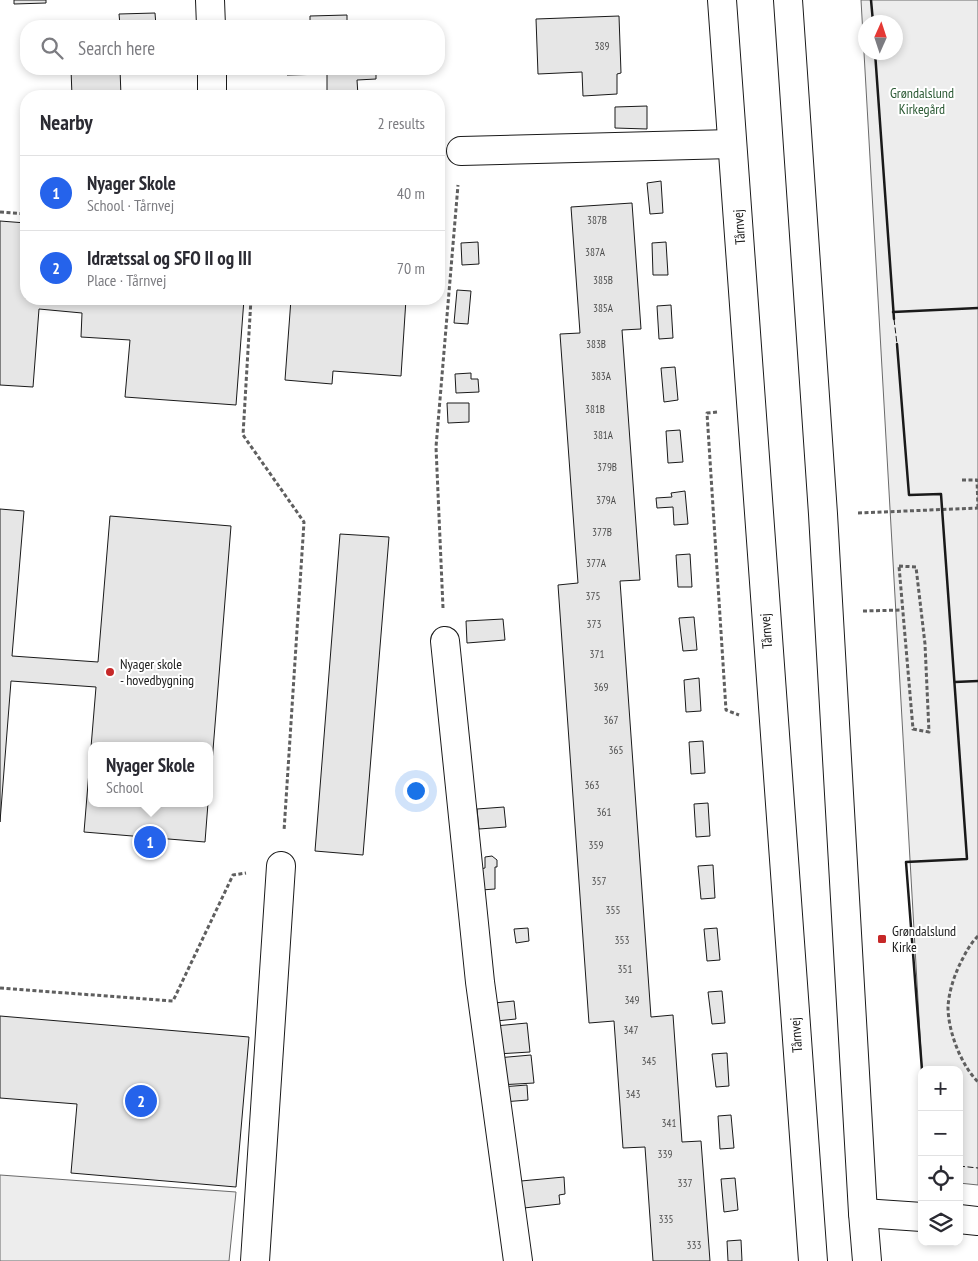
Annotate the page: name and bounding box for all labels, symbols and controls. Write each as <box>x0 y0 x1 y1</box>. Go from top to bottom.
north arrow <box>858 15 903 60</box>
search box <box>20 20 445 75</box>
icon: search <box>38 34 66 62</box>
text: Search here <box>78 36 155 60</box>
house number: 389 <box>595 39 609 53</box>
park label: Grøndalslund Kirkegård <box>890 84 954 118</box>
text: Nearby <box>40 109 93 136</box>
text: 2 results <box>378 113 425 133</box>
text: Nyager Skole <box>87 171 176 195</box>
text: 1 <box>52 183 60 203</box>
text: 40 m <box>397 183 425 203</box>
text: School · Tårnvej <box>87 195 174 215</box>
street label: Tårnvej <box>729 209 749 245</box>
house number: 387B <box>587 213 607 227</box>
house number: 387A <box>585 245 606 259</box>
text: Idrætssal og SFO II og III <box>87 246 252 270</box>
text: 2 <box>52 258 60 278</box>
text: 70 m <box>397 258 425 278</box>
text: Place · Tårnvej <box>87 270 166 290</box>
house number: 385B <box>593 273 613 287</box>
house number: 385A <box>593 301 614 315</box>
house number: 383B <box>586 337 606 351</box>
house number: 383A <box>591 369 612 383</box>
house number: 381B <box>585 402 605 416</box>
house number: 381A <box>593 428 614 442</box>
house number: 379B <box>597 460 617 474</box>
house number: 379A <box>596 493 617 507</box>
house number: 377B <box>592 525 612 539</box>
house number: 377A <box>586 556 607 570</box>
house number: 375 <box>586 589 600 603</box>
street label: Tårnvej <box>756 613 776 649</box>
house number: 373 <box>587 617 601 631</box>
house number: 371 <box>590 647 604 661</box>
place label: Nyager skole - hovedbygning <box>120 655 194 689</box>
marker: Nyager skole - hovedbygning <box>104 666 116 678</box>
house number: 369 <box>594 680 608 694</box>
house number: 367 <box>604 713 618 727</box>
popup <box>88 742 213 807</box>
house number: 365 <box>609 743 623 757</box>
text: Nyager Skole <box>106 753 195 777</box>
text: School <box>106 777 143 797</box>
your location <box>403 778 429 804</box>
house number: 363 <box>585 778 599 792</box>
house number: 361 <box>597 805 611 819</box>
pin: 1 <box>134 823 166 861</box>
house number: 359 <box>589 838 603 852</box>
house number: 357 <box>592 874 606 888</box>
house number: 355 <box>606 903 620 917</box>
place label: Grøndalslund Kirke <box>892 922 956 956</box>
house number: 353 <box>615 933 629 947</box>
marker: Grøndalslund Kirke <box>876 933 888 945</box>
house number: 351 <box>618 962 632 976</box>
house number: 349 <box>625 993 639 1007</box>
street label: Tårnvej <box>786 1017 806 1053</box>
house number: 347 <box>624 1023 638 1037</box>
house number: 345 <box>642 1054 656 1068</box>
map controls <box>918 1066 963 1246</box>
button: + <box>918 1066 963 1111</box>
pin: 2 <box>125 1082 157 1120</box>
house number: 343 <box>626 1087 640 1101</box>
button: − <box>918 1111 963 1156</box>
house number: 341 <box>662 1116 676 1130</box>
house number: 339 <box>658 1147 672 1161</box>
button: locate <box>918 1156 963 1201</box>
house number: 337 <box>678 1176 692 1190</box>
button: layers <box>918 1201 963 1246</box>
house number: 335 <box>659 1212 673 1226</box>
house number: 333 <box>687 1238 701 1252</box>

